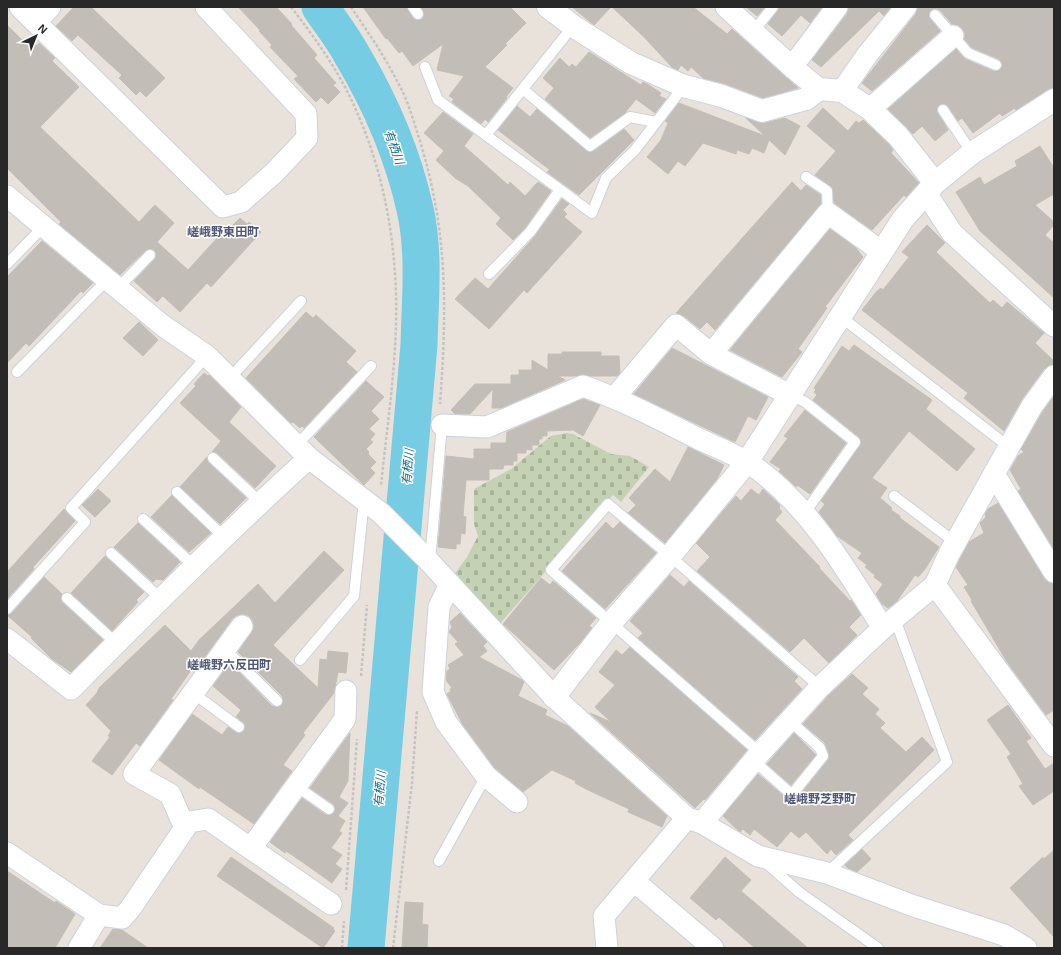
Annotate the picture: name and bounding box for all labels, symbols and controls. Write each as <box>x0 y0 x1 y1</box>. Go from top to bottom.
north arrow <box>16 16 56 56</box>
text: N <box>36 22 50 36</box>
water label: 有栖川 <box>381 128 407 168</box>
district label: 嵯峨野東田町 <box>187 225 259 239</box>
water label: 有栖川 <box>399 446 417 486</box>
district label: 嵯峨野六反田町 <box>187 658 271 672</box>
water label: 有栖川 <box>371 768 389 808</box>
district label: 嵯峨野芝野町 <box>784 792 856 806</box>

